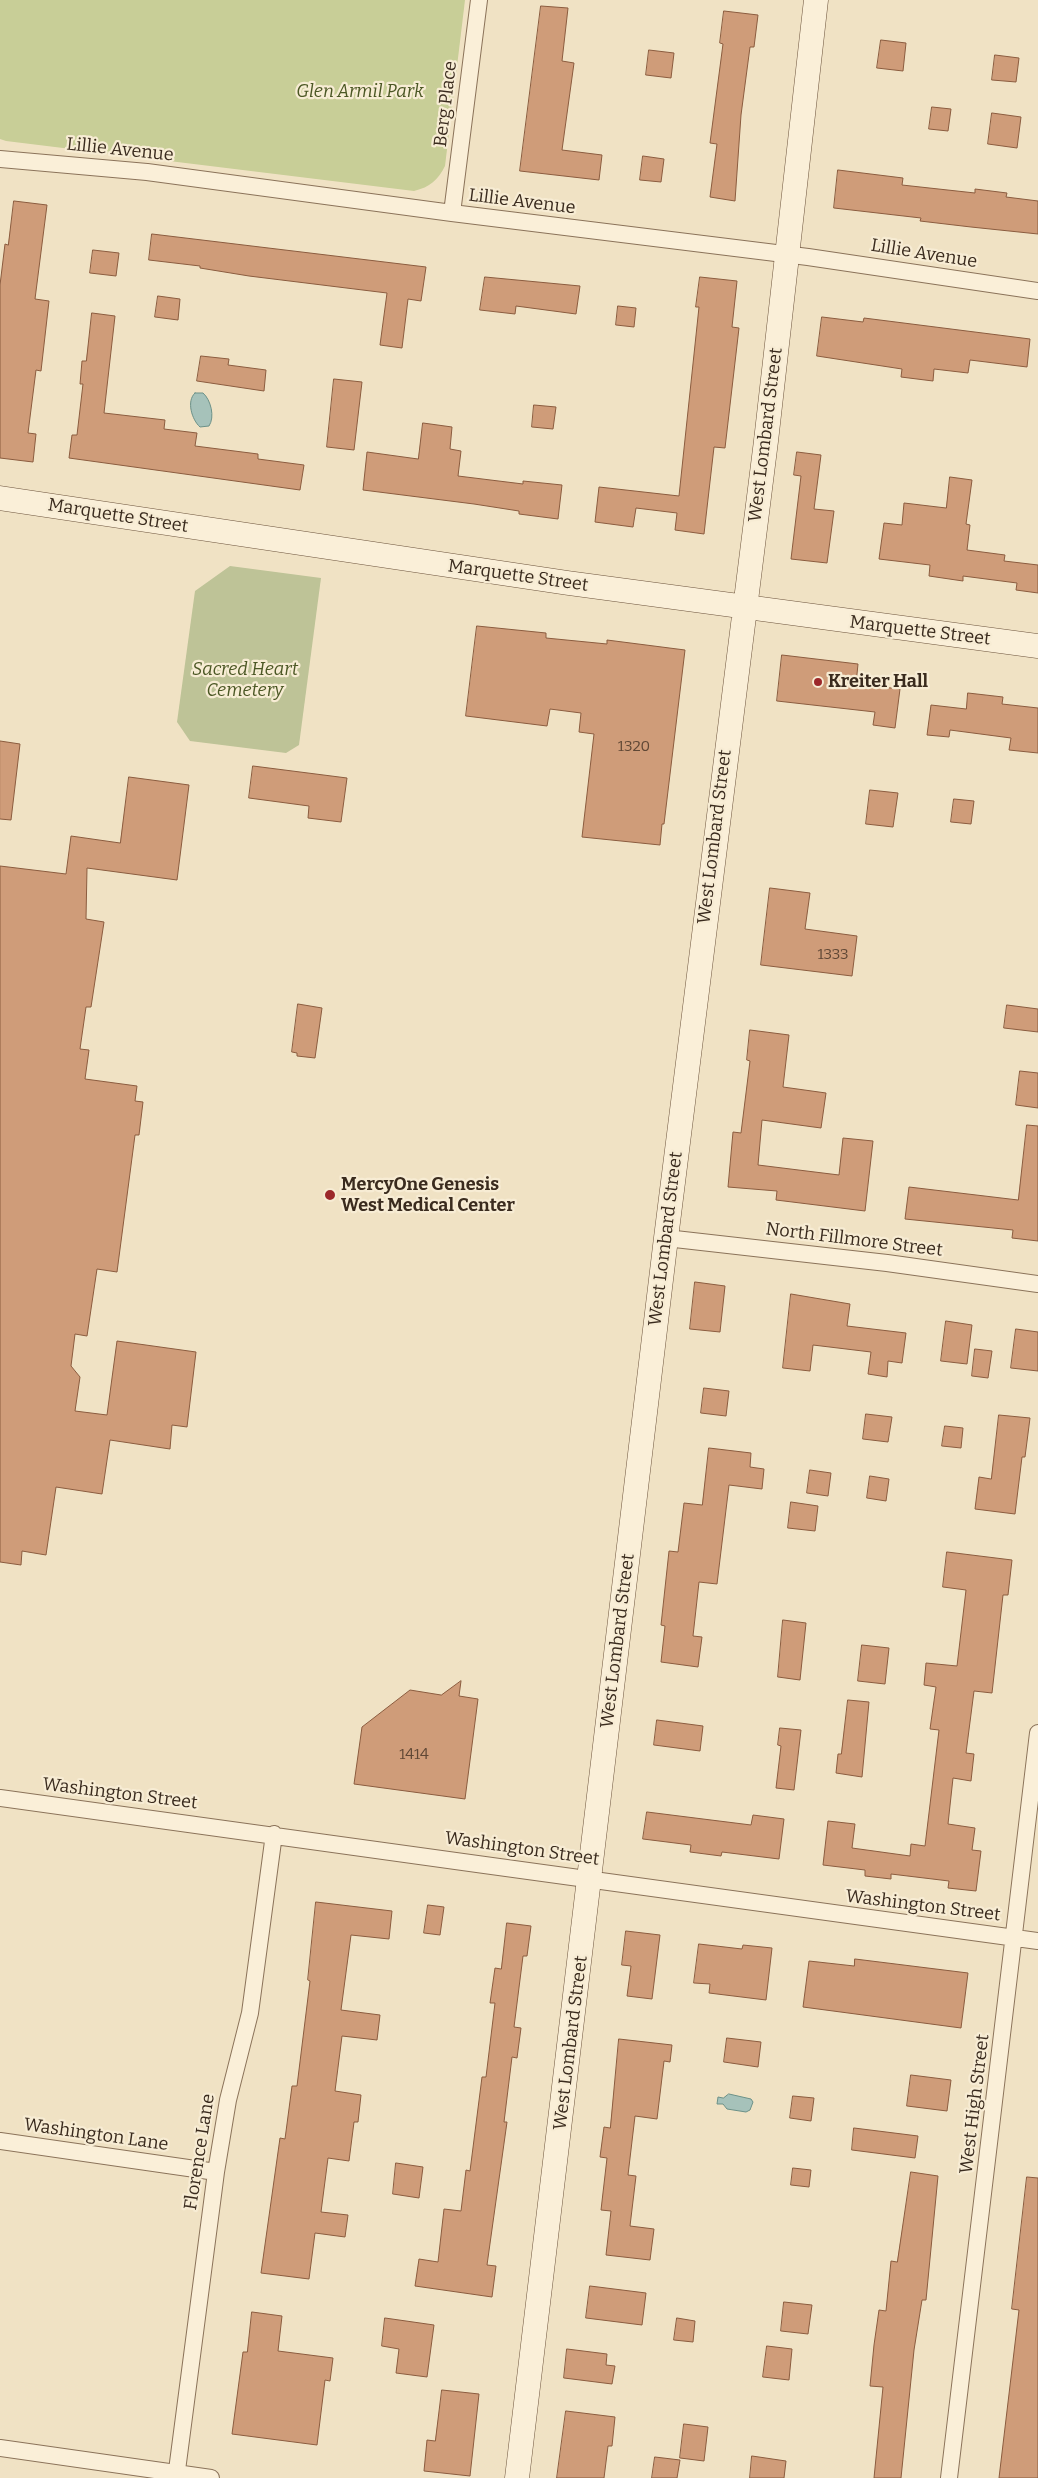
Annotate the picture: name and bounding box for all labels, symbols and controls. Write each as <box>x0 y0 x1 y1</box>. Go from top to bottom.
street label: Berg Place <box>430 60 462 148</box>
park label: Glen Armil Park <box>296 81 424 103</box>
street label: Lillie Avenue <box>65 134 175 166</box>
street label: Lillie Avenue <box>467 185 577 219</box>
street label: Lillie Avenue <box>869 235 979 273</box>
street label: West Lombard Street <box>745 346 787 524</box>
street label: Marquette Street <box>46 494 190 538</box>
street label: Marquette Street <box>446 555 590 597</box>
street label: Marquette Street <box>848 612 992 650</box>
park label: Sacred Heart Cemetery <box>192 659 298 702</box>
place label: Kreiter Hall <box>828 671 928 693</box>
marker: Kreiter Hall <box>812 676 824 688</box>
house number: 1320 <box>618 738 650 756</box>
street label: West Lombard Street <box>694 748 736 926</box>
house number: 1333 <box>817 946 849 964</box>
street label: West Lombard Street <box>645 1150 687 1328</box>
place label: MercyOne Genesis West Medical Center <box>341 1174 515 1216</box>
marker: MercyOne Genesis West Medical Center <box>323 1188 337 1202</box>
street label: North Fillmore Street <box>764 1218 944 1262</box>
street label: West Lombard Street <box>597 1552 639 1730</box>
house number: 1414 <box>399 1746 429 1764</box>
street label: Washington Street <box>41 1774 199 1814</box>
street label: Washington Street <box>443 1827 601 1871</box>
street label: Washington Street <box>844 1886 1002 1926</box>
street label: West Lombard Street <box>550 1954 592 2132</box>
street label: West High Street <box>956 2033 994 2175</box>
street label: Florence Lane <box>180 2092 220 2212</box>
street label: Washington Lane <box>22 2114 170 2156</box>

